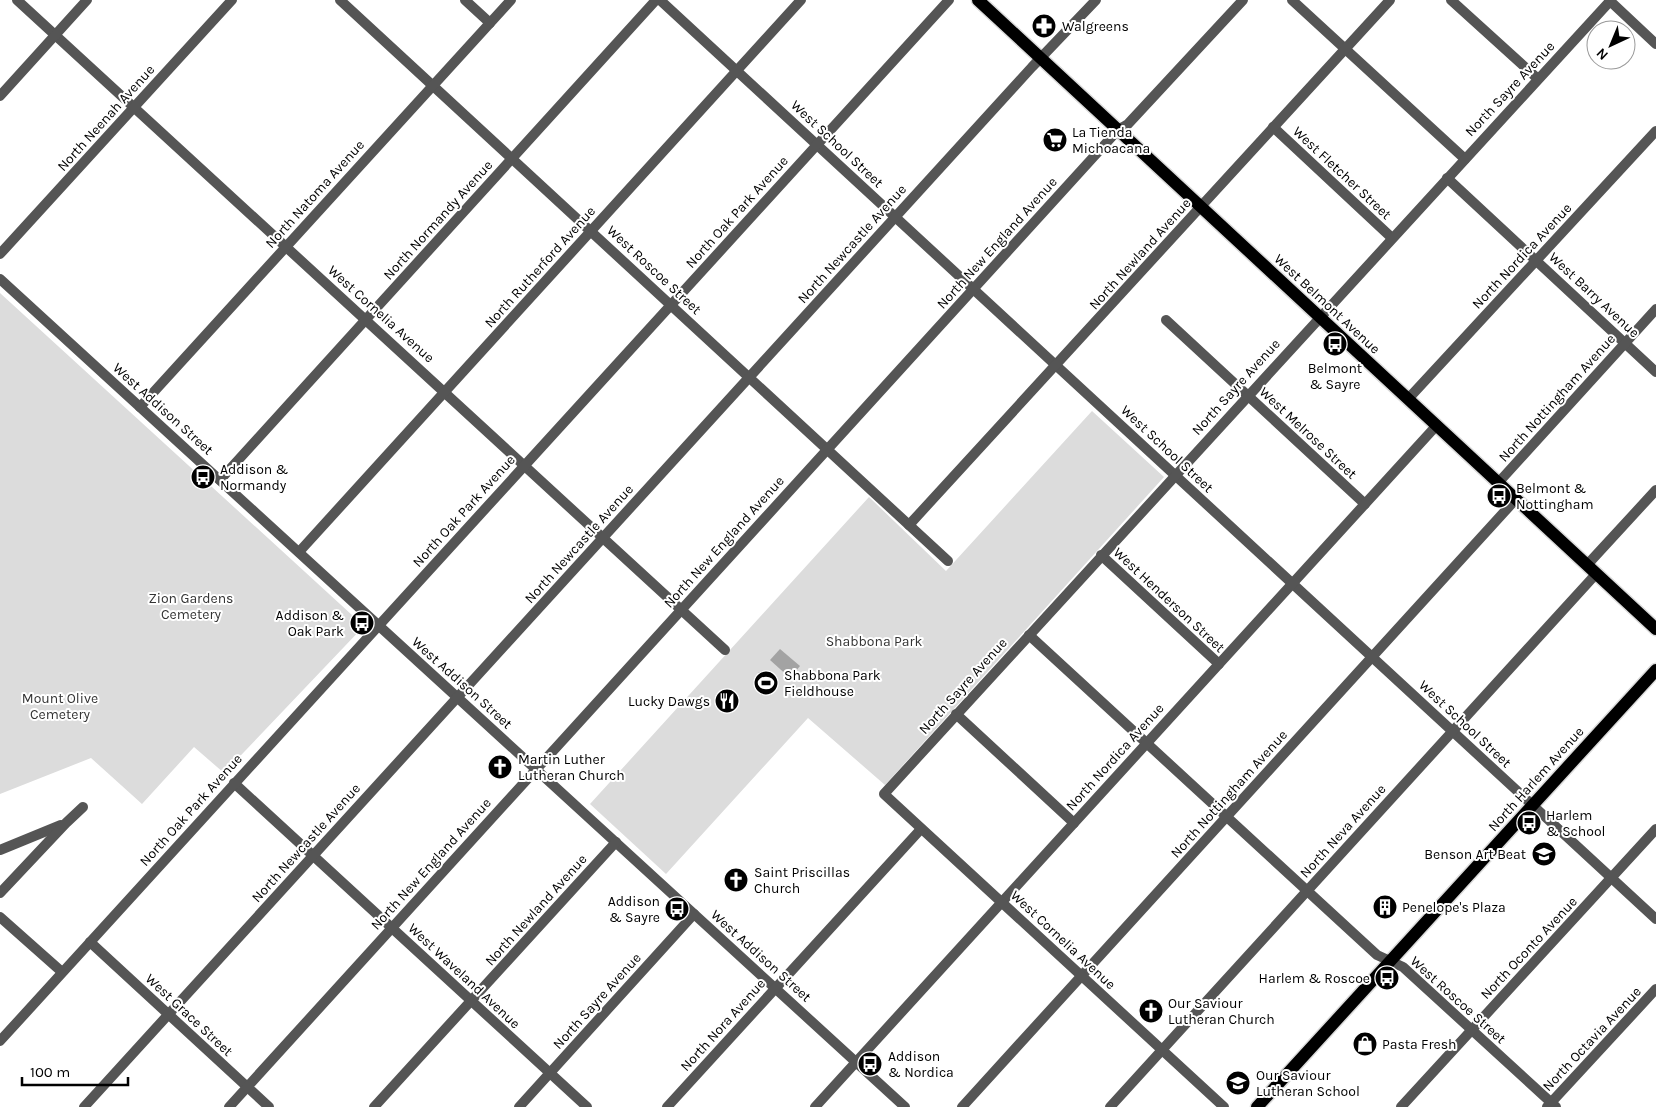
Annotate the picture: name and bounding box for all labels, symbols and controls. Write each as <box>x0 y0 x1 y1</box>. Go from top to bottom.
pharmacy icon: Walgreens <box>1031 13 1057 39</box>
place label: Walgreens <box>1062 18 1129 35</box>
north arrow <box>1586 20 1636 70</box>
street label: North Sayre Avenue <box>1462 38 1558 140</box>
text: N <box>1593 44 1612 64</box>
street label: North Neenah Avenue <box>54 61 158 175</box>
street label: West School Street <box>787 97 887 191</box>
street label: West Fletcher Street <box>1289 123 1395 223</box>
place label: La Tienda Michoacana <box>1072 124 1150 157</box>
supermarket icon: La Tienda Michoacana <box>1042 127 1068 153</box>
street label: North Natoma Avenue <box>262 136 368 252</box>
street label: North Oak Park Avenue <box>682 152 792 272</box>
street label: North Normandy Avenue <box>380 157 496 283</box>
street label: North New England Avenue <box>933 174 1061 312</box>
street label: North Newcastle Avenue <box>794 181 910 307</box>
street label: North Newland Avenue <box>1086 195 1194 313</box>
street label: North Nordica Avenue <box>1469 200 1575 312</box>
street label: North Rutherford Avenue <box>481 203 599 331</box>
street label: West Roscoe Street <box>603 222 705 318</box>
street label: West Barry Avenue <box>1545 249 1643 341</box>
street label: West Belmont Avenue <box>1270 250 1384 358</box>
street label: West Cornelia Avenue <box>324 262 438 366</box>
bus stop icon: Belmont & Sayre <box>1322 331 1348 357</box>
street label: North Nottingham Avenue <box>1495 331 1619 465</box>
street label: North Sayre Avenue <box>1188 335 1284 439</box>
street label: West Addison Street <box>109 359 217 459</box>
place label: Belmont & Sayre <box>1308 360 1362 393</box>
street label: West Melrose Street <box>1256 383 1360 483</box>
street label: West School Street <box>1117 402 1217 496</box>
street label: North Oak Park Avenue <box>409 451 519 571</box>
place label: Addison & Normandy <box>220 461 289 494</box>
bus stop icon: Addison & Normandy <box>190 464 216 490</box>
street label: North New England Avenue <box>660 473 788 611</box>
place label: Belmont & Nottingham <box>1516 480 1594 513</box>
street label: North Newcastle Avenue <box>521 481 637 607</box>
bus stop icon: Belmont & Nottingham <box>1486 483 1512 509</box>
street label: West Henderson Street <box>1110 544 1228 656</box>
park label: Zion Gardens Cemetery <box>149 590 233 623</box>
place label: Addison & Oak Park <box>276 607 344 640</box>
bus stop icon: Addison & Oak Park <box>349 610 375 636</box>
street label: West Addison Street <box>408 633 516 733</box>
park label: Shabbona Park <box>826 633 922 650</box>
street label: North Sayre Avenue <box>915 634 1011 738</box>
place label: Shabbona Park Fieldhouse <box>784 667 881 700</box>
sports icon: Shabbona Park Fieldhouse <box>753 670 779 696</box>
street label: West School Street <box>1415 677 1515 771</box>
restaurant icon: Lucky Dawgs <box>714 688 740 714</box>
park label: Mount Olive Cemetery <box>22 690 98 723</box>
place label: Lucky Dawgs <box>628 693 710 710</box>
street label: North Nordica Avenue <box>1062 700 1168 814</box>
street label: North Harlem Avenue <box>1484 723 1588 835</box>
street label: North Nottingham Avenue <box>1167 727 1291 861</box>
street label: North Oak Park Avenue <box>136 750 246 870</box>
place label: Martin Luther Lutheran Church <box>518 751 625 784</box>
church icon: Martin Luther Lutheran Church <box>487 754 513 780</box>
street label: North Newcastle Avenue <box>248 780 364 906</box>
street label: North Neva Avenue <box>1296 781 1390 881</box>
street label: North New England Avenue <box>367 795 495 933</box>
place label: Harlem & School <box>1546 807 1606 840</box>
bus stop icon: Harlem & School <box>1516 810 1542 836</box>
school or university icon: Benson Art Beat <box>1531 841 1557 867</box>
place label: Benson Art Beat <box>1424 846 1526 863</box>
street label: North Newland Avenue <box>482 851 590 969</box>
place label: Saint Priscillas Church <box>754 864 850 897</box>
church icon: Saint Priscillas Church <box>723 867 749 893</box>
street label: West Cornelia Avenue <box>1007 887 1119 993</box>
place label: Addison & Sayre <box>608 893 660 926</box>
street label: North Oconto Avenue <box>1477 893 1581 1003</box>
building icon: Penelope's Plaza <box>1372 894 1398 920</box>
bus stop icon: Addison & Sayre <box>664 896 690 922</box>
place label: Penelope's Plaza <box>1402 899 1506 916</box>
street label: West Addison Street <box>707 906 815 1006</box>
street label: West Waveland Avenue <box>404 920 524 1032</box>
street label: North Sayre Avenue <box>549 949 645 1053</box>
street label: West Roscoe Street <box>1407 953 1509 1047</box>
bus stop icon: Harlem & Roscoe <box>1374 965 1400 991</box>
street label: West Grace Street <box>142 970 236 1060</box>
place label: Harlem & Roscoe <box>1259 970 1370 987</box>
street label: North Nora Avenue <box>677 975 769 1075</box>
street label: North Octavia Avenue <box>1539 983 1645 1095</box>
place label: Our Saviour Lutheran Church <box>1168 995 1275 1028</box>
church icon: Our Saviour Lutheran Church <box>1138 998 1164 1024</box>
shop icon: Pasta Fresh <box>1352 1031 1378 1057</box>
place label: Pasta Fresh <box>1382 1036 1457 1053</box>
place label: Addison & Nordica <box>888 1048 954 1081</box>
bus stop icon: Addison & Nordica <box>857 1051 883 1077</box>
scale bar <box>22 1054 129 1086</box>
text: 100 m <box>30 1063 70 1081</box>
place label: Our Saviour Lutheran School <box>1256 1067 1360 1100</box>
school or university icon: Our Saviour Lutheran School <box>1225 1070 1251 1096</box>

